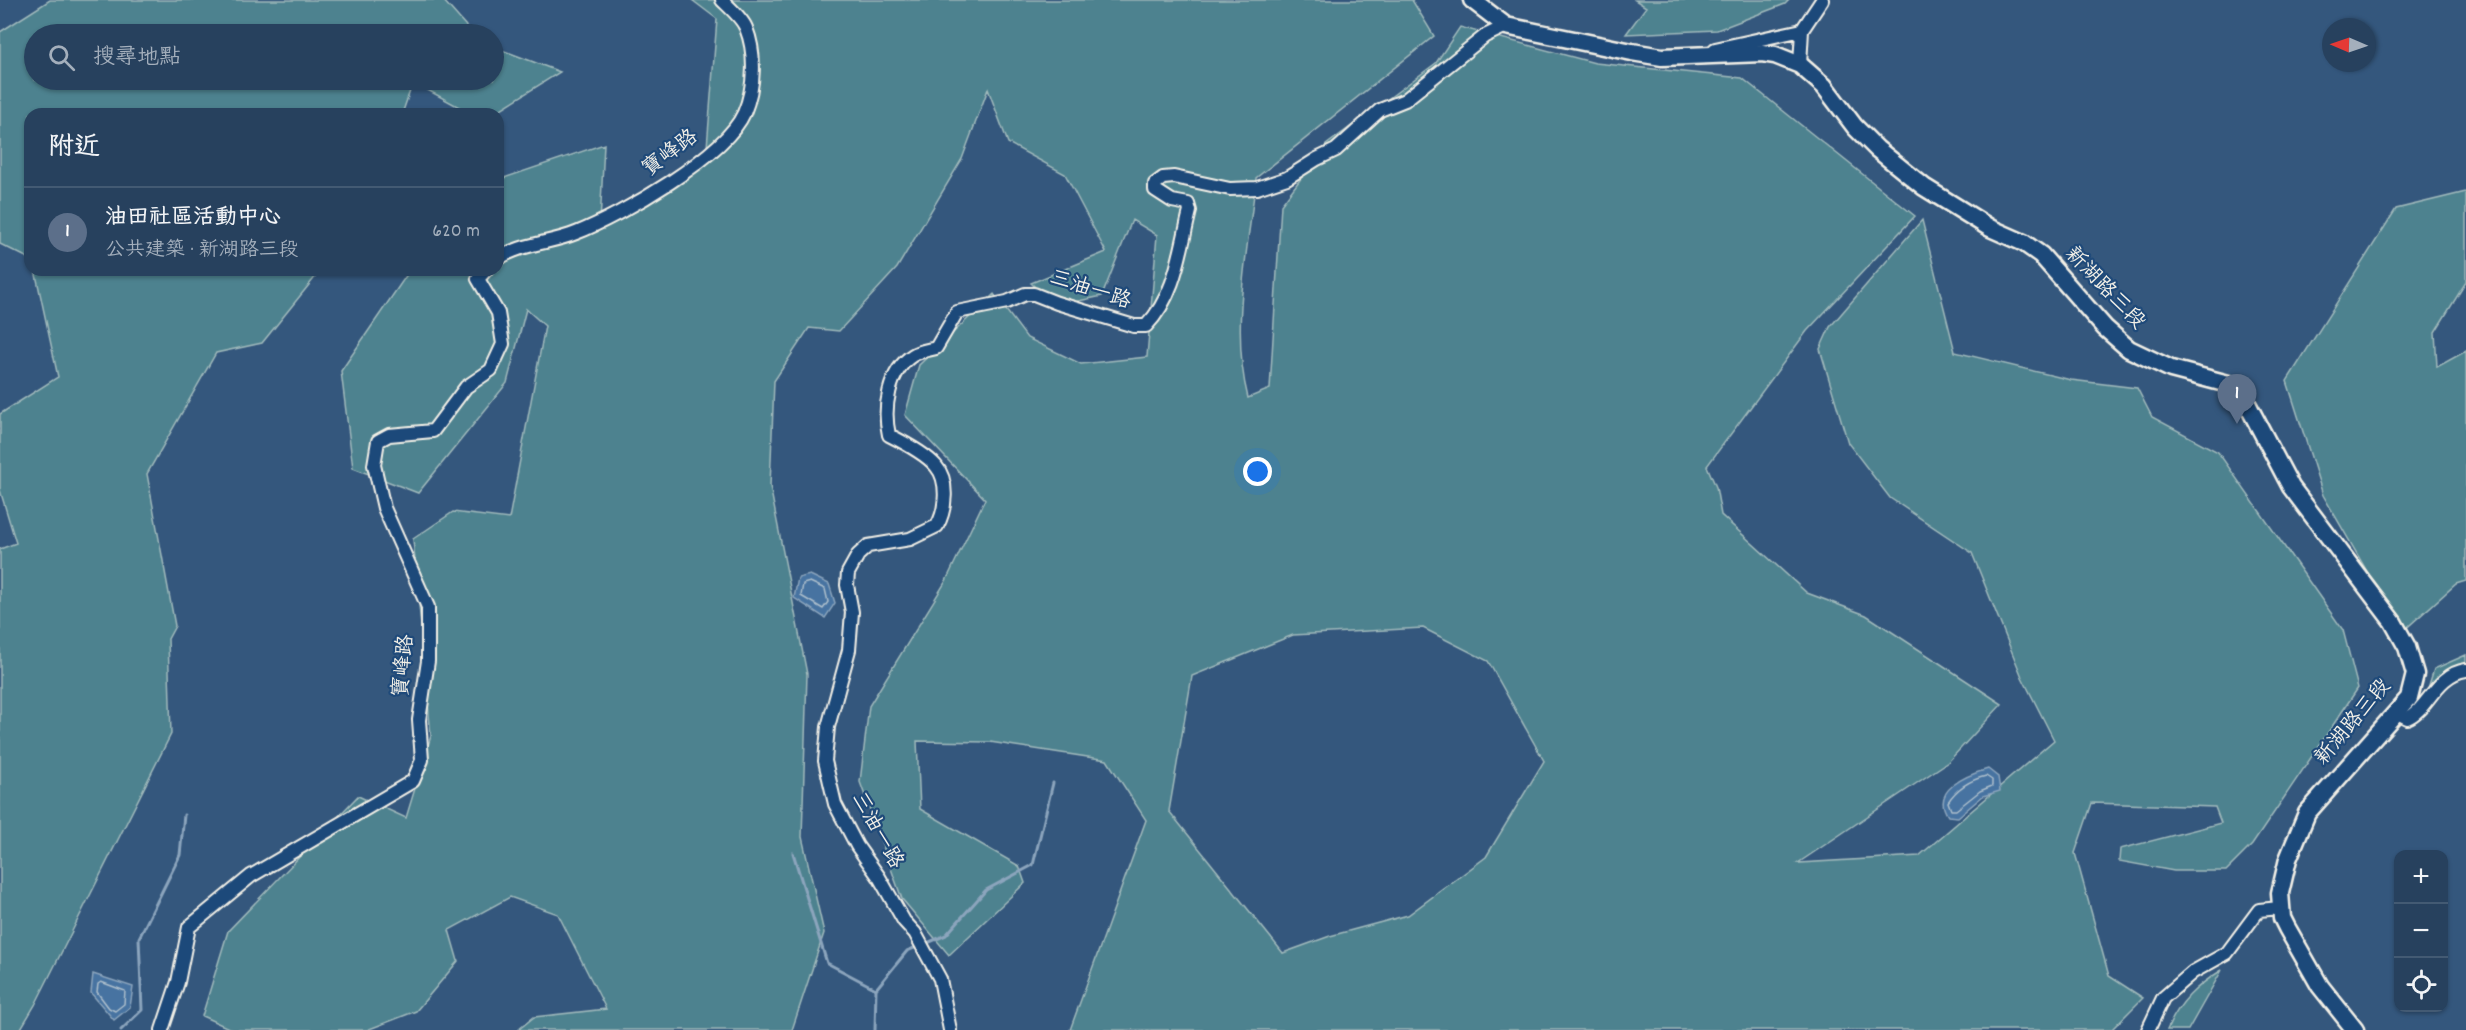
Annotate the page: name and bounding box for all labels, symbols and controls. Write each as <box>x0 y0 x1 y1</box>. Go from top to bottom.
north arrow <box>2322 18 2376 72</box>
search box <box>24 24 504 90</box>
icon: search <box>45 41 78 74</box>
text: 搜尋地點 <box>93 43 181 74</box>
street label: 寶峰路 <box>637 123 705 185</box>
text: 附近 <box>48 130 100 167</box>
text: 油田社區活動中心 <box>105 203 281 234</box>
text: 1 <box>65 218 70 246</box>
text: 620 m <box>432 218 480 246</box>
text: 公共建築 · 新湖路三段 <box>105 237 299 265</box>
street label: 新湖路三段 <box>2057 241 2151 337</box>
street label: 三油一路 <box>1045 264 1135 318</box>
pin: 1 <box>2218 374 2256 424</box>
your location <box>1243 457 1272 486</box>
street label: 寶峰路 <box>387 633 423 699</box>
street label: 新湖路三段 <box>2309 673 2399 773</box>
street label: 三油一路 <box>843 787 909 875</box>
map controls <box>2394 850 2448 1012</box>
button: + <box>2394 850 2448 904</box>
button: − <box>2394 904 2448 958</box>
button: locate <box>2394 958 2448 1012</box>

